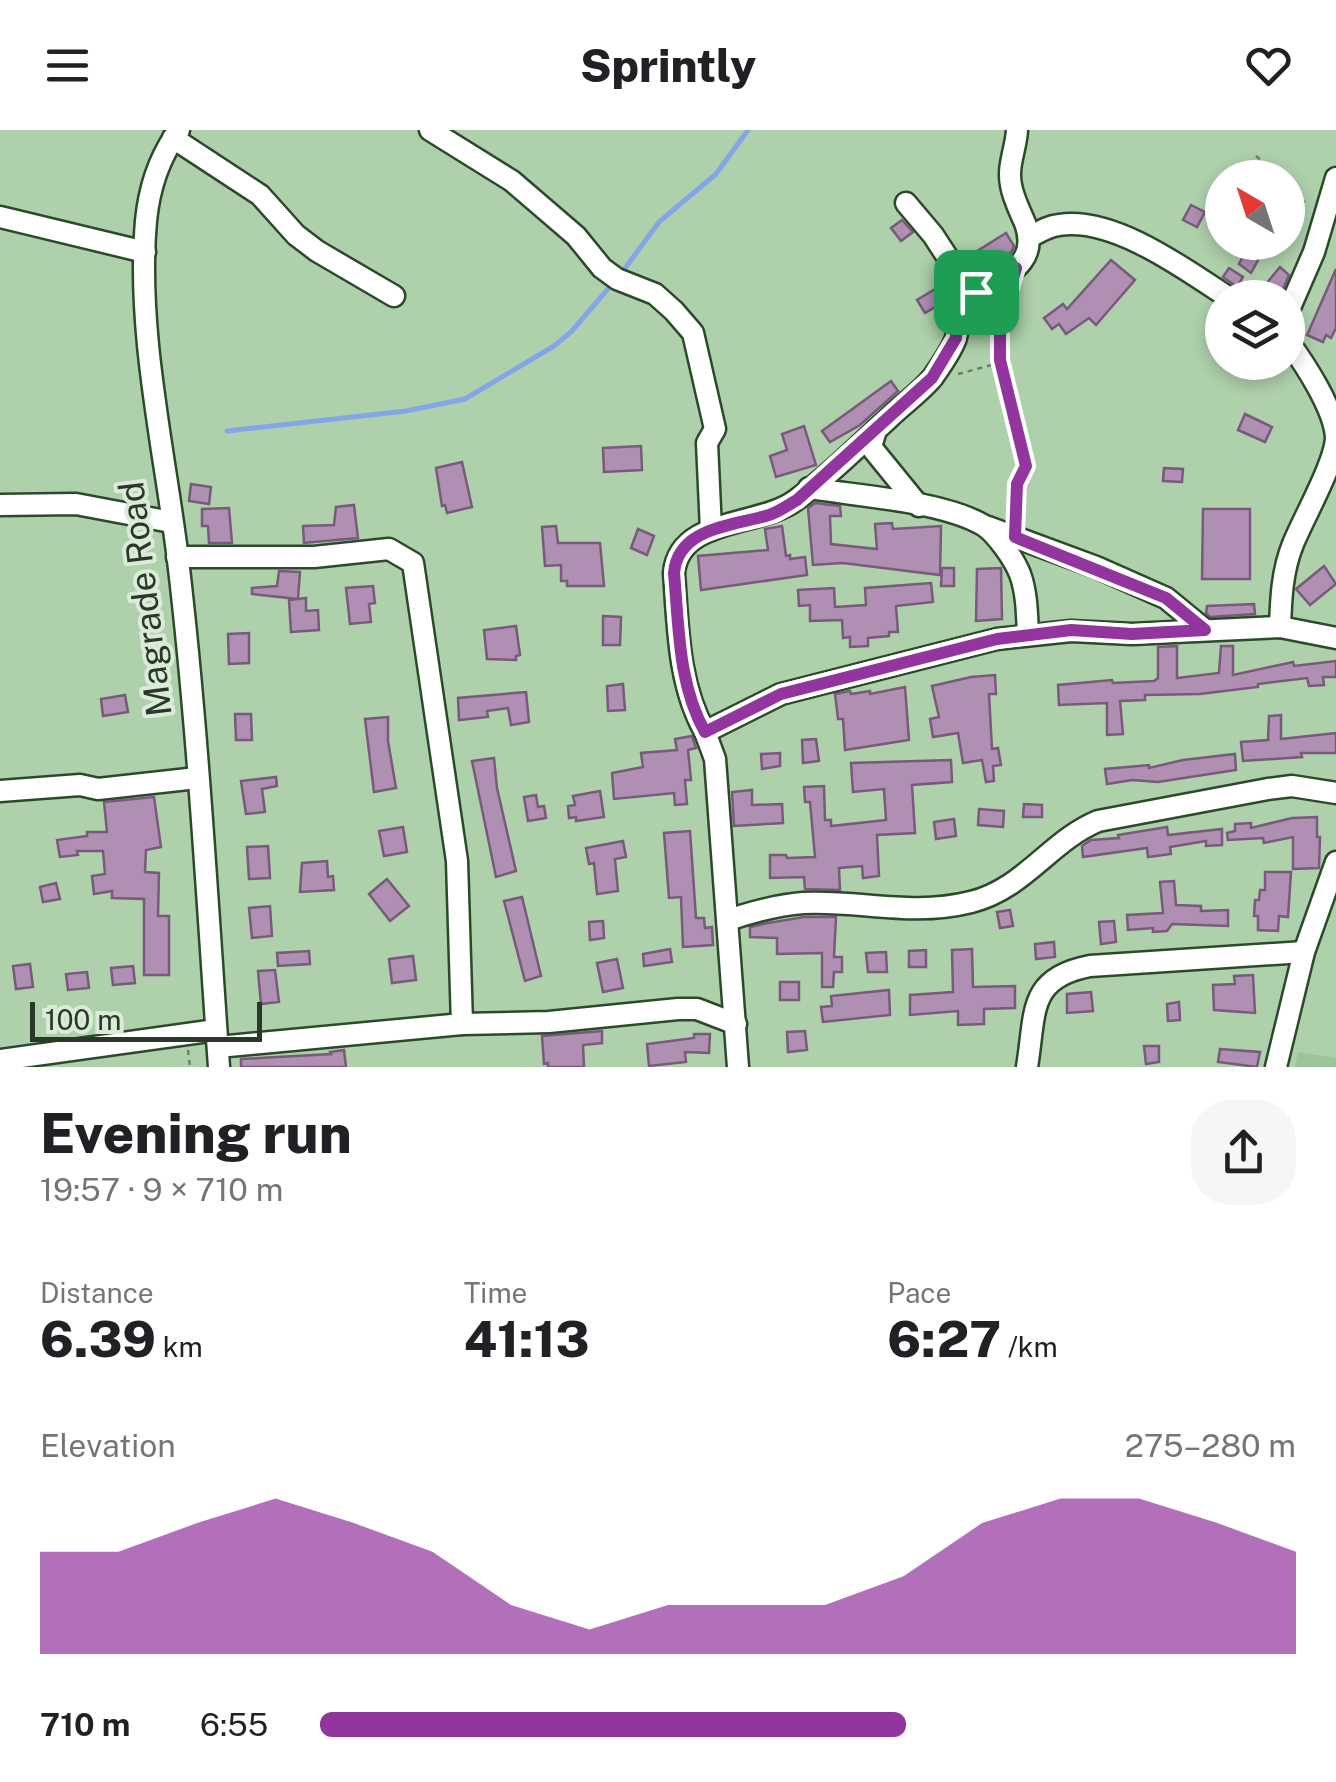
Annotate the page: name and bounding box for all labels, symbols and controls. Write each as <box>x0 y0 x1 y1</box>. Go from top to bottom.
icon: menu <box>40 38 95 93</box>
icon: heart <box>1241 38 1296 93</box>
text: Sprintly <box>580 39 756 92</box>
north arrow <box>1205 160 1305 260</box>
map controls <box>1205 160 1305 380</box>
pin <box>934 250 1019 335</box>
icon: arrive <box>949 265 1004 320</box>
button: layers <box>1205 280 1305 380</box>
street label: Magrade Road <box>110 479 180 719</box>
scale bar <box>30 997 262 1041</box>
text: 100 m <box>45 1003 122 1036</box>
button: share <box>1191 1100 1296 1205</box>
text: Evening run <box>40 1101 352 1165</box>
text: 19:57 · 9 × 710 m <box>40 1171 283 1208</box>
text: Distance <box>40 1276 154 1309</box>
text: Time <box>464 1276 527 1309</box>
text: Pace <box>887 1276 951 1309</box>
text: 6.39 <box>40 1309 156 1368</box>
text: 41:13 <box>464 1309 589 1368</box>
text: 6:27 <box>887 1309 1001 1368</box>
text: km <box>156 1330 203 1363</box>
text: /km <box>1001 1330 1058 1363</box>
text: Elevation <box>40 1427 176 1464</box>
text: 275–280 m <box>1125 1427 1296 1464</box>
text: 710 m <box>40 1706 131 1743</box>
text: 6:55 <box>200 1706 268 1743</box>

